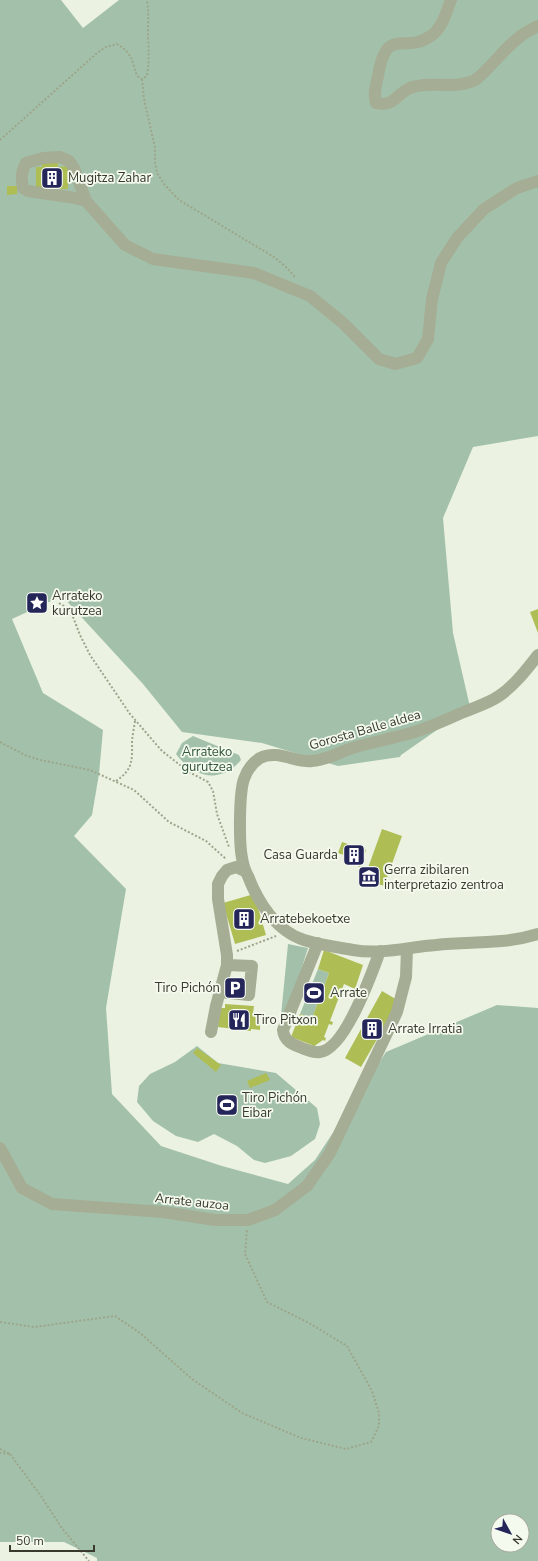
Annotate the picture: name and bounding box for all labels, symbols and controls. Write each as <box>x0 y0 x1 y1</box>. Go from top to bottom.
building icon: Mugitza Zahar <box>39 165 65 191</box>
place label: Mugitza Zahar <box>68 169 151 187</box>
place label: Arrateko kurutzea <box>52 587 103 620</box>
place icon: Arrateko kurutzea <box>24 590 50 616</box>
street label: Gorosta Balle aldea <box>307 705 423 755</box>
park label: Arrateko gurutzea <box>181 743 233 776</box>
building icon: Casa Guarda <box>341 842 367 868</box>
place label: Casa Guarda <box>263 846 338 864</box>
place label: Gerra zibilaren interpretazio zentroa <box>384 861 504 894</box>
museum icon: Gerra zibilaren interpretazio zentroa <box>356 864 382 890</box>
building icon: Arratebekoetxe <box>231 906 257 932</box>
place label: Arratebekoetxe <box>260 910 350 928</box>
parking icon: Tiro Pichón <box>222 975 248 1001</box>
place label: Tiro Pichón <box>155 979 220 997</box>
sports icon: Arrate <box>301 980 327 1006</box>
place label: Arrate <box>330 984 367 1002</box>
restaurant icon: Tiro Pitxon <box>226 1007 252 1033</box>
place label: Tiro Pitxon <box>254 1011 317 1029</box>
building icon: Arrate Irratia <box>359 1016 385 1042</box>
place label: Arrate Irratia <box>388 1020 462 1038</box>
place label: Tiro Pichón Eibar <box>242 1089 307 1122</box>
sports icon: Tiro Pichón Eibar <box>214 1092 240 1118</box>
street label: Arrate auzoa <box>154 1189 230 1215</box>
north arrow <box>490 1513 530 1553</box>
scale bar <box>10 1527 94 1553</box>
text: N <box>509 1531 526 1547</box>
text: 50 m <box>16 1533 44 1549</box>

